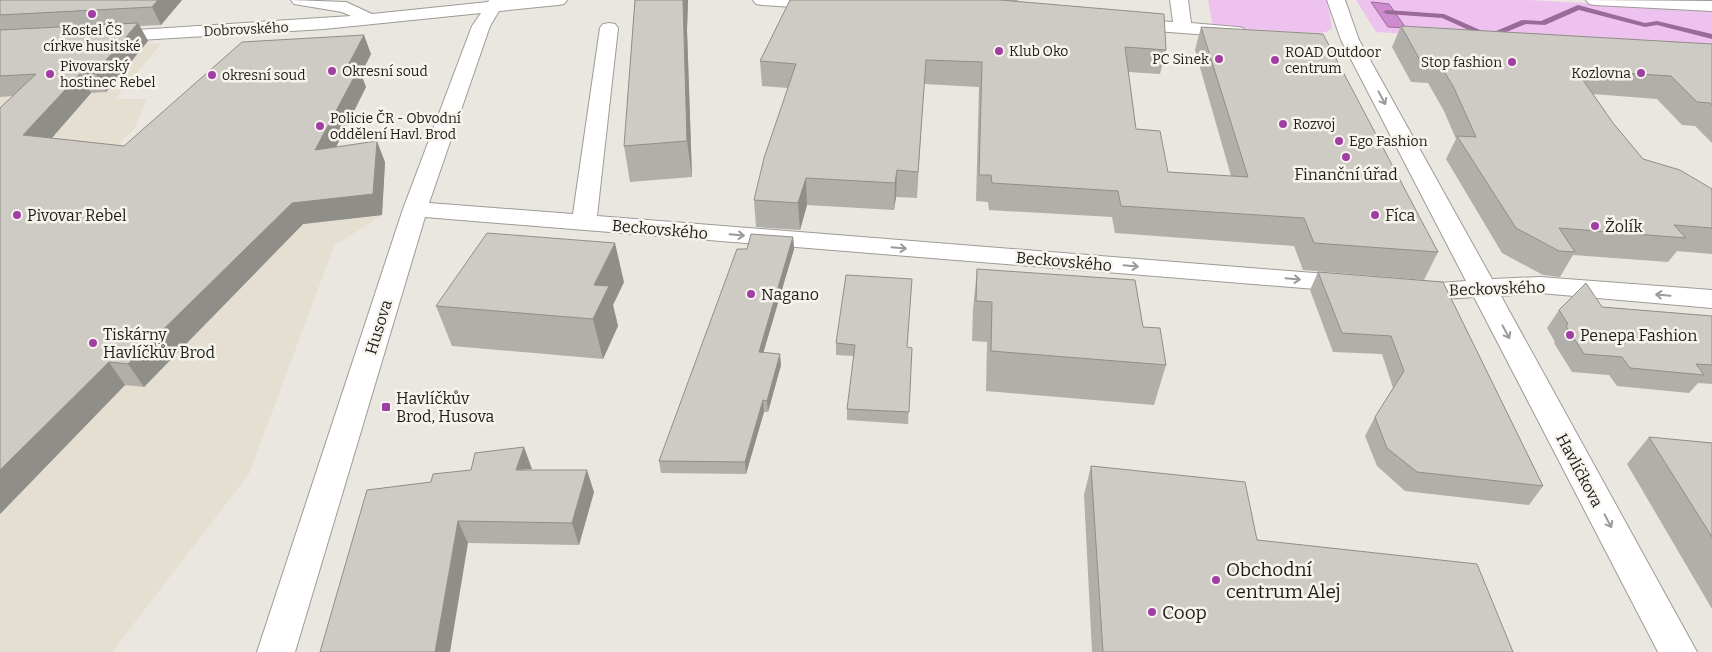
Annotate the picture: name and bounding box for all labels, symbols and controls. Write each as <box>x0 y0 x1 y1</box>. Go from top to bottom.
marker: Kostel ČS církve husitské <box>86 8 98 20</box>
street label: Dobrovského <box>203 19 289 40</box>
place label: Kostel ČS církve husitské <box>43 21 141 55</box>
place label: Klub Oko <box>1009 43 1068 60</box>
place label: ROAD Outdoor centrum <box>1285 44 1381 77</box>
marker: Klub Oko <box>993 45 1005 57</box>
place label: PC Sinek <box>1152 51 1209 68</box>
marker: PC Sinek <box>1213 53 1225 65</box>
marker: ROAD Outdoor centrum <box>1269 54 1281 66</box>
place label: Stop fashion <box>1421 54 1502 71</box>
marker: Stop fashion <box>1506 56 1518 68</box>
place label: Pivovarský hostinec Rebel <box>60 58 156 91</box>
place label: Okresní soud <box>342 63 428 80</box>
marker: Okresní soud <box>326 65 338 77</box>
place label: Kozlovna <box>1571 65 1631 82</box>
place label: okresní soud <box>222 67 306 84</box>
marker: Kozlovna <box>1635 67 1647 79</box>
marker: Pivovarský hostinec Rebel <box>44 68 56 80</box>
marker: okresní soud <box>206 69 218 81</box>
one-way arrow <box>1377 91 1387 106</box>
place label: Policie ČR - Obvodní oddělení Havl. Brod <box>330 109 462 143</box>
place label: Rozvoj <box>1293 116 1335 133</box>
marker: Rozvoj <box>1277 118 1289 130</box>
marker: Policie ČR - Obvodní oddělení Havl. Brod <box>314 120 326 132</box>
place label: Ego Fashion <box>1349 133 1428 150</box>
marker: Ego Fashion <box>1333 135 1345 147</box>
marker: Finanční úřad <box>1340 151 1352 163</box>
place label: Finanční úřad <box>1294 165 1398 184</box>
place label: Pivovar Rebel <box>27 206 127 225</box>
place label: Fíca <box>1385 206 1415 225</box>
marker: Pivovar Rebel <box>11 209 23 221</box>
marker: Fíca <box>1369 209 1381 221</box>
street label: Beckovského <box>611 216 709 243</box>
place label: Žolík <box>1605 217 1643 236</box>
marker: Žolík <box>1589 220 1601 232</box>
one-way arrow <box>729 230 745 240</box>
one-way arrow <box>891 243 907 253</box>
street label: Beckovského <box>1015 248 1113 275</box>
one-way arrow <box>1122 261 1138 271</box>
one-way arrow <box>1284 274 1300 284</box>
street label: Beckovského <box>1449 277 1545 300</box>
place label: Nagano <box>761 285 819 304</box>
marker: Nagano <box>745 288 757 300</box>
one-way arrow <box>1656 291 1672 300</box>
street label: Husova <box>361 297 396 357</box>
one-way arrow <box>1501 324 1511 339</box>
place label: Tiskárny Havlíčkův Brod <box>103 325 215 362</box>
place label: Penepa Fashion <box>1580 326 1697 345</box>
marker: Penepa Fashion <box>1564 329 1576 341</box>
marker: Tiskárny Havlíčkův Brod <box>87 337 99 349</box>
place label: Havlíčkův Brod, Husova <box>396 389 494 426</box>
marker: Havlíčkův Brod, Husova <box>380 401 392 413</box>
street label: Havlíčkova <box>1552 430 1607 511</box>
one-way arrow <box>1603 513 1613 528</box>
place label: Obchodní centrum Alej <box>1226 558 1341 603</box>
marker: Obchodní centrum Alej <box>1210 574 1222 586</box>
place label: Coop <box>1162 601 1207 624</box>
marker: Coop <box>1146 606 1158 618</box>

